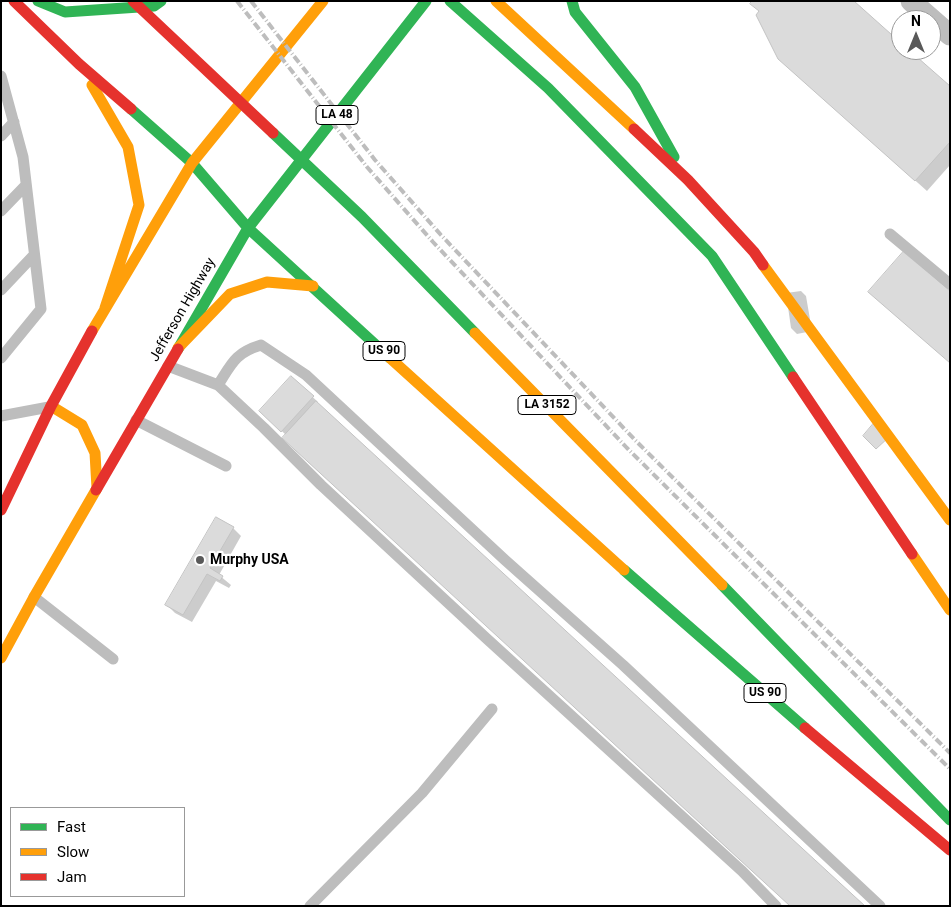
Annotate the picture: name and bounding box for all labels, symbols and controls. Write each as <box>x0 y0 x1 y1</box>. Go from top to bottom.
north arrow <box>891 10 941 60</box>
text: N <box>911 13 921 29</box>
road number: LA 48 <box>316 106 358 124</box>
street label: Jefferson Highway <box>146 255 220 365</box>
road number: US 90 <box>363 342 405 361</box>
road number: LA 3152 <box>518 396 576 414</box>
place label: Murphy USA <box>210 552 289 568</box>
marker: Murphy USA <box>194 554 206 566</box>
road number: US 90 <box>744 684 786 702</box>
legend <box>10 807 185 897</box>
text: Fast <box>57 818 86 836</box>
text: Slow <box>57 843 89 861</box>
text: Jam <box>57 868 87 886</box>

